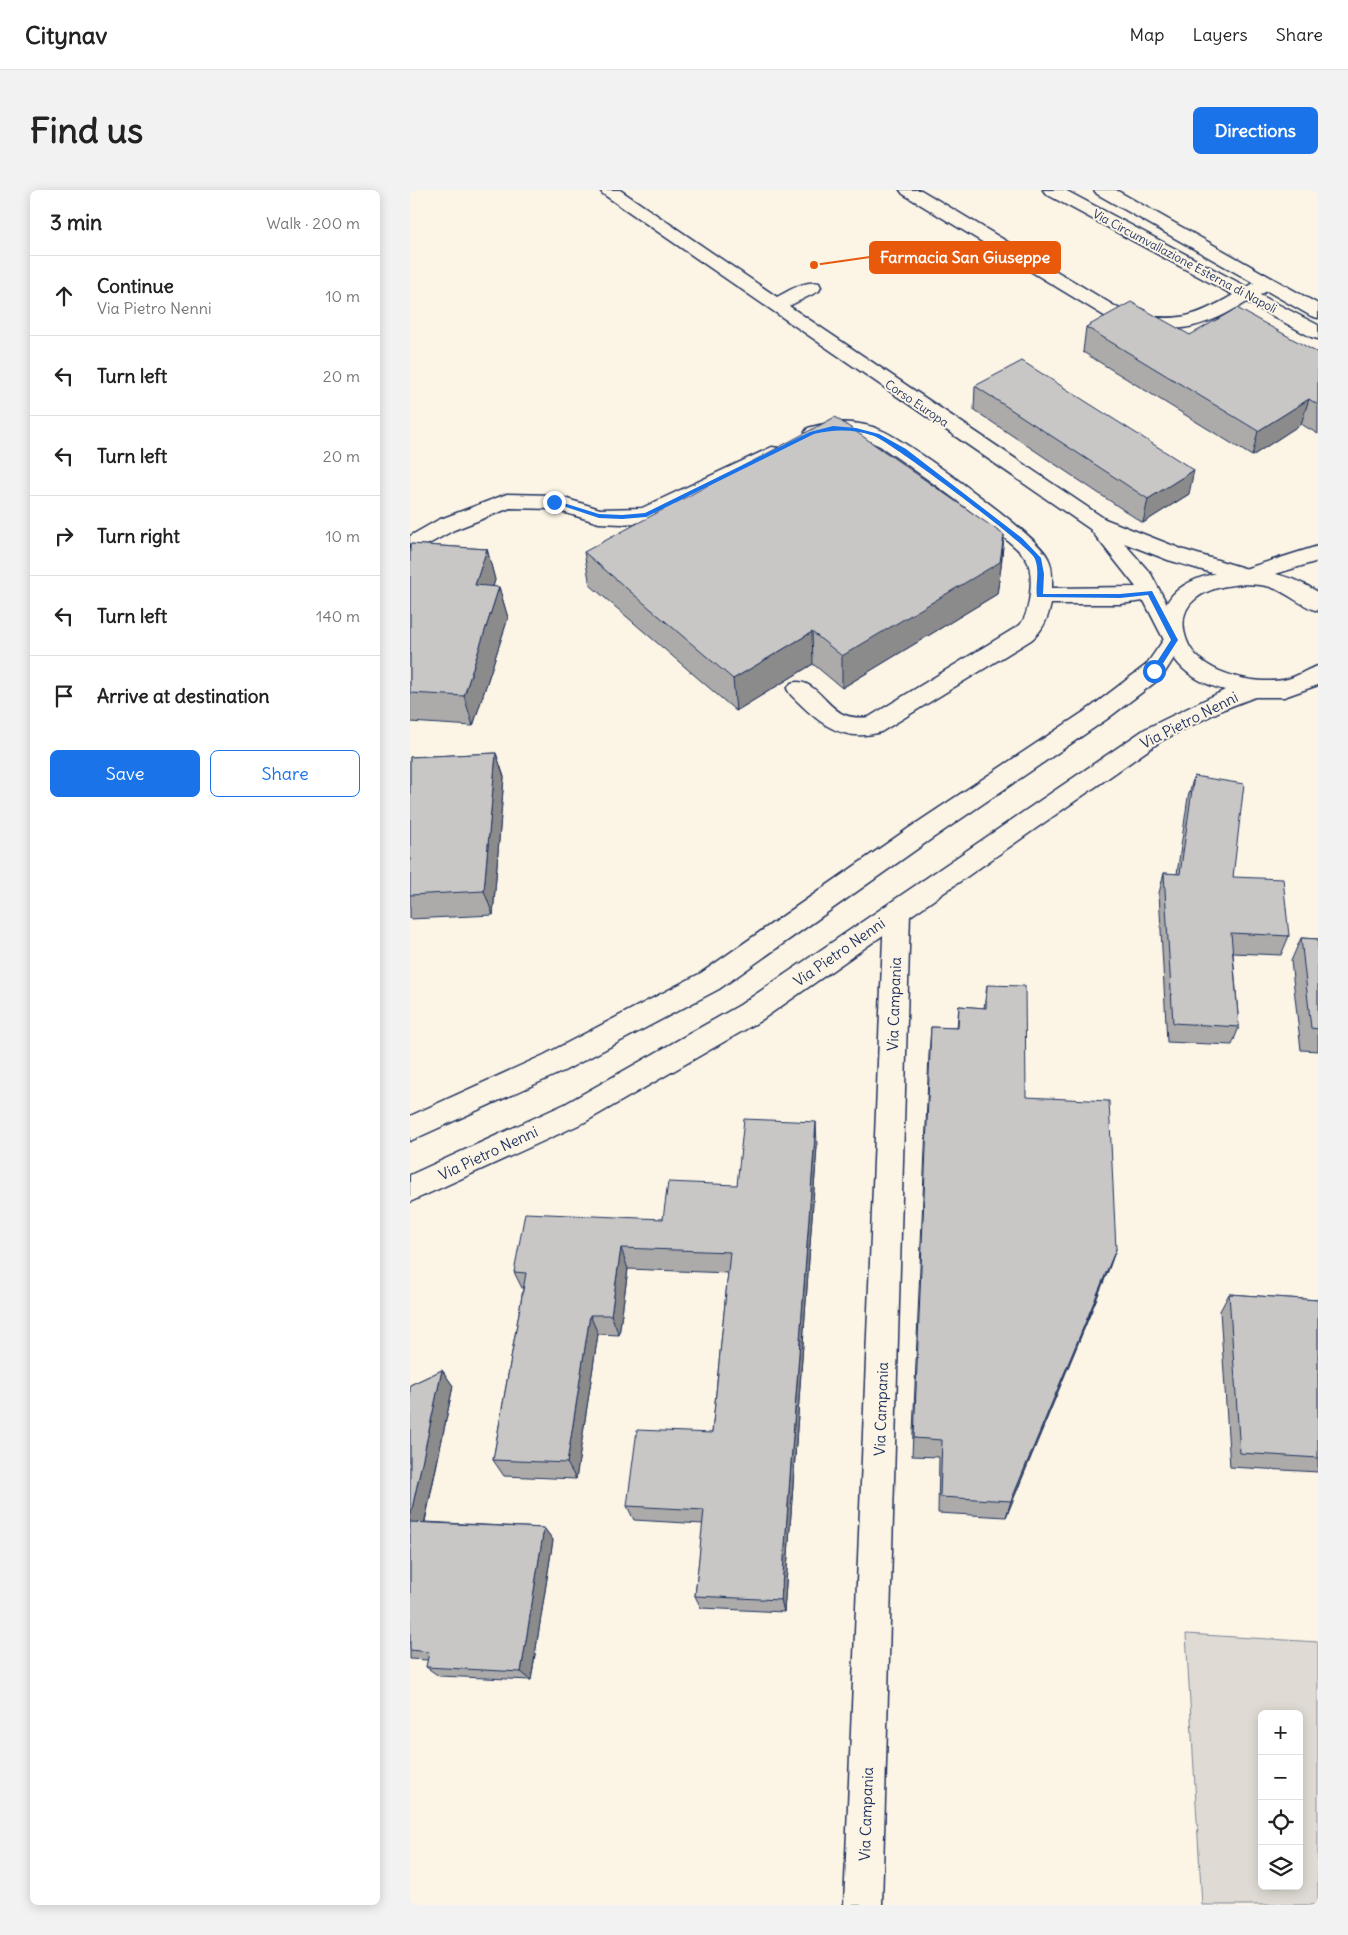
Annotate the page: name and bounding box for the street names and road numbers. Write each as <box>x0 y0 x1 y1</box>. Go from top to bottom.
street label: Via Circumvallazione Esterna di Napoli <box>1090 206 1280 316</box>
street label: Corso Europa <box>882 376 952 430</box>
street label: Via Pietro Nenni <box>1137 687 1241 753</box>
street label: Via Pietro Nenni <box>790 913 888 991</box>
street label: Via Campania <box>883 956 905 1051</box>
street label: Via Pietro Nenni <box>435 1122 541 1184</box>
street label: Via Campania <box>870 1361 892 1456</box>
street label: Via Campania <box>855 1766 877 1861</box>

